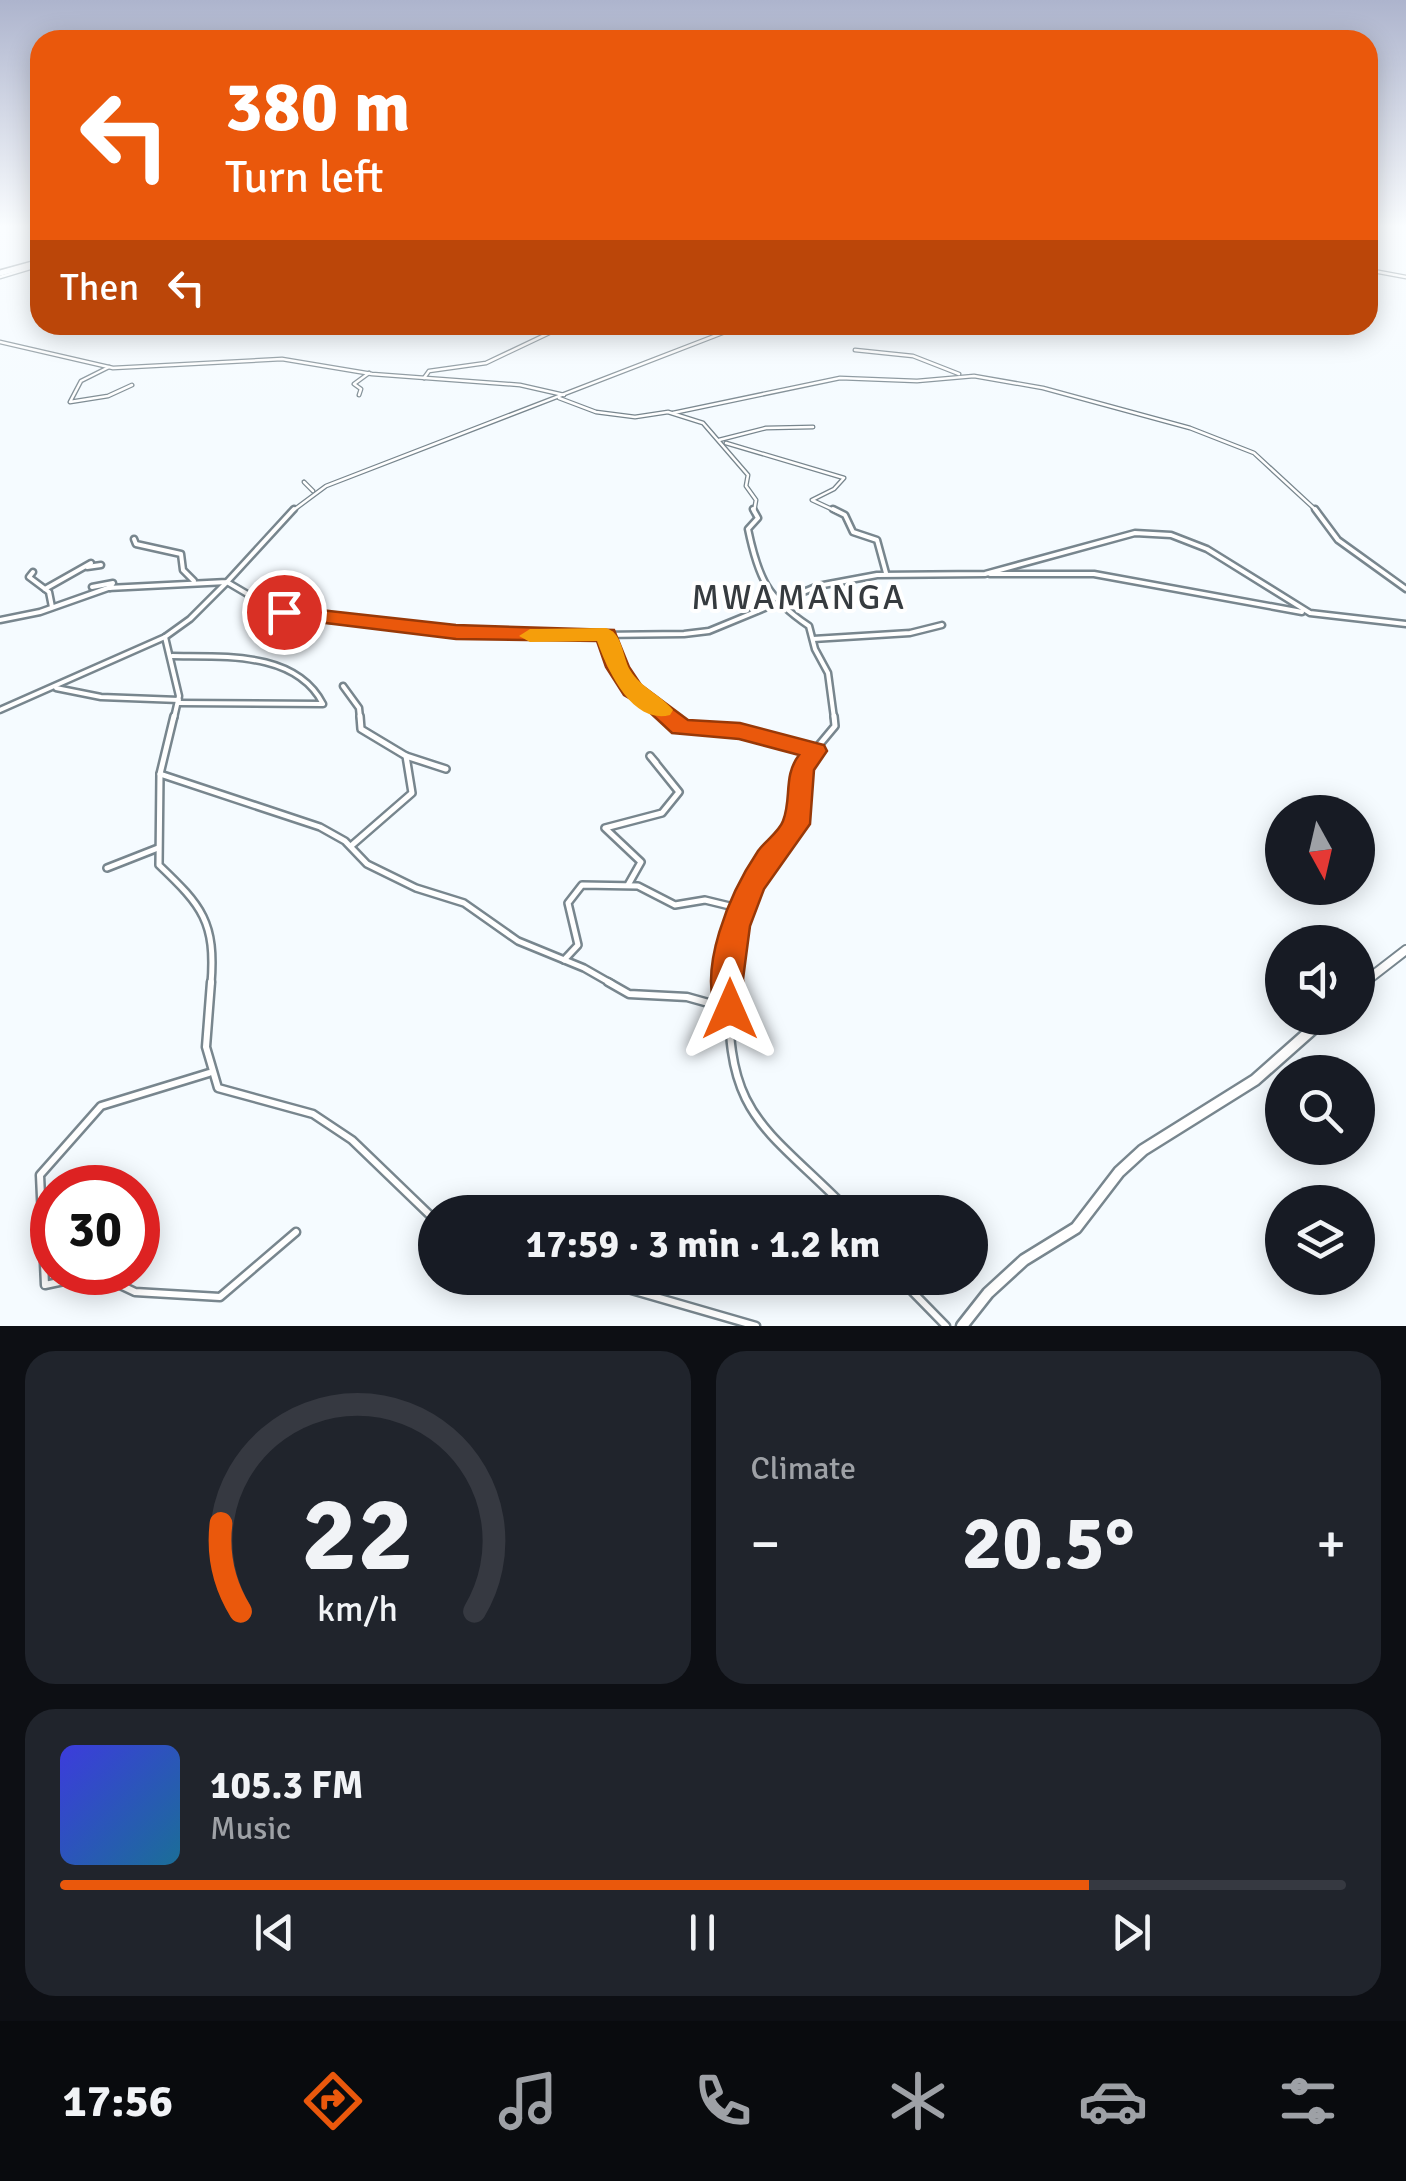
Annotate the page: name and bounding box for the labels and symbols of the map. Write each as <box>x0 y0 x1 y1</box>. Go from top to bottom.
pin <box>242 570 327 655</box>
district label: MWAMANGA <box>691 576 907 619</box>
north arrow <box>1265 795 1375 905</box>
position arrow <box>678 957 782 1061</box>
speed limit sign: 30 <box>30 1165 160 1295</box>

